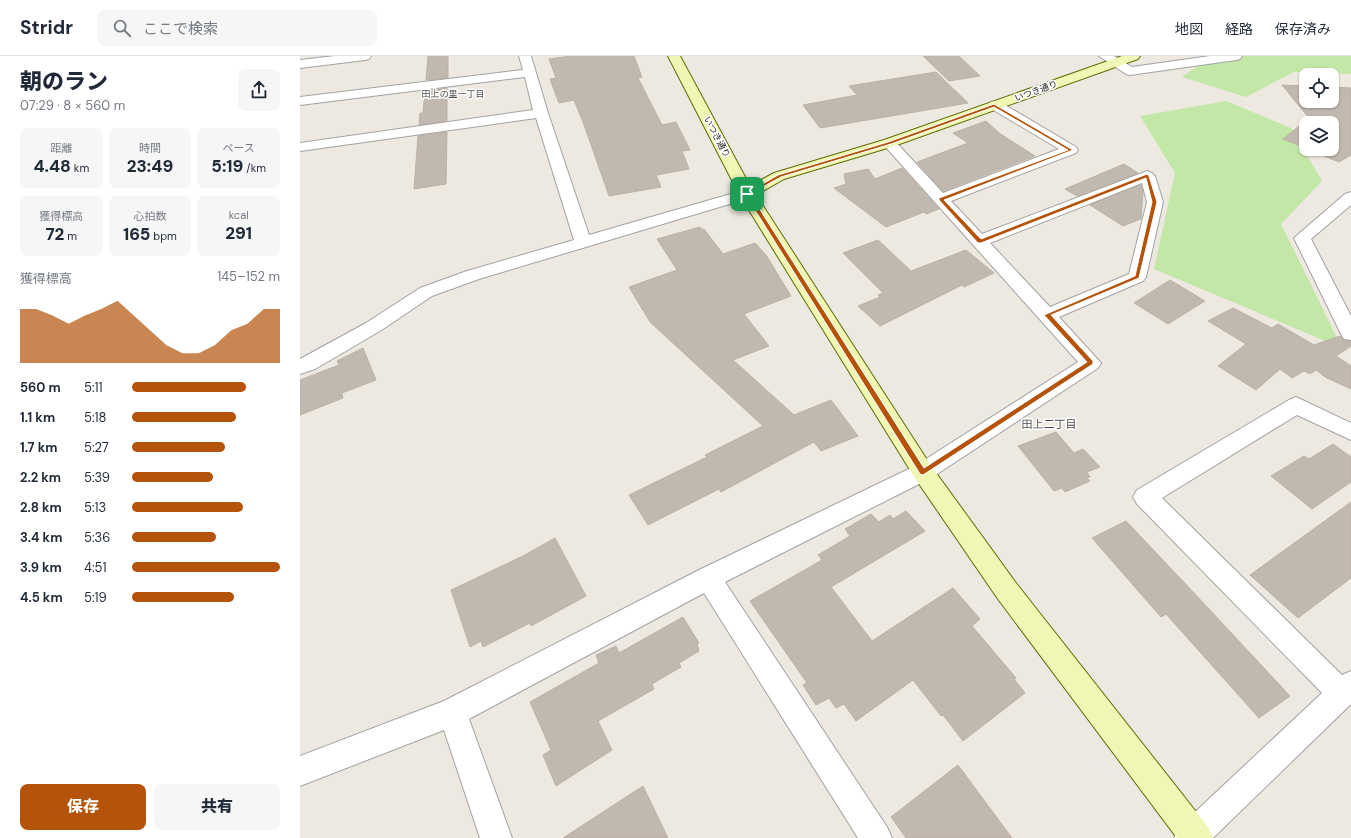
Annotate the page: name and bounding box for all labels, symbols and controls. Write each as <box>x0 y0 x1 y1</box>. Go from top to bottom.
search box <box>97 10 377 46</box>
text: Stridr <box>20 15 73 40</box>
icon: search <box>111 17 133 39</box>
text: ここで検索 <box>143 19 218 39</box>
text: 地図 <box>1175 20 1203 38</box>
text: 経路 <box>1225 20 1253 38</box>
text: 保存済み <box>1275 20 1331 38</box>
text: 朝のラン <box>20 67 108 96</box>
map controls <box>1299 68 1339 156</box>
button: locate <box>1299 68 1339 108</box>
button: share <box>238 69 280 111</box>
street label: いつき通り <box>1013 78 1059 104</box>
district label: 田上の里一丁目 <box>421 88 485 100</box>
text: 07:29 · 8 × 560 m <box>20 97 125 114</box>
street label: いつき通り <box>701 114 733 160</box>
button: layers <box>1299 116 1339 156</box>
text: 距離 <box>50 141 72 155</box>
text: 時間 <box>139 141 161 155</box>
text: ペース <box>222 141 255 155</box>
text: 4.48 <box>33 155 71 177</box>
text: 23:49 <box>127 155 173 177</box>
text: 5:19 <box>211 155 243 177</box>
text: km <box>71 161 89 175</box>
text: /km <box>243 161 266 175</box>
pin <box>730 177 764 211</box>
icon: arrive <box>736 183 758 205</box>
text: kcal <box>229 208 249 222</box>
text: 獲得標高 <box>39 209 83 223</box>
text: 心拍数 <box>133 209 166 223</box>
text: 291 <box>225 222 252 244</box>
text: 72 <box>46 223 64 245</box>
text: 165 <box>123 223 150 245</box>
text: m <box>64 229 77 243</box>
text: bpm <box>150 229 177 243</box>
text: 145–152 m <box>217 268 280 285</box>
text: 獲得標高 <box>20 270 72 287</box>
text: 560 m <box>20 379 61 396</box>
text: 5:11 <box>84 379 103 396</box>
text: 1.1 km <box>20 409 55 426</box>
text: 5:18 <box>84 409 107 426</box>
district label: 田上二丁目 <box>1022 417 1077 431</box>
text: 1.7 km <box>20 439 57 456</box>
text: 5:27 <box>84 439 109 456</box>
text: 2.2 km <box>20 469 61 486</box>
text: 5:39 <box>84 469 110 486</box>
text: 2.8 km <box>20 499 62 516</box>
text: 5:13 <box>84 499 106 516</box>
text: 3.4 km <box>20 529 62 546</box>
text: 5:36 <box>84 529 110 546</box>
text: 3.9 km <box>20 559 62 576</box>
text: 4:51 <box>84 559 107 576</box>
text: 4.5 km <box>20 589 63 606</box>
text: 5:19 <box>84 589 107 606</box>
button: 保存 <box>20 784 146 830</box>
button: 共有 <box>154 784 280 830</box>

